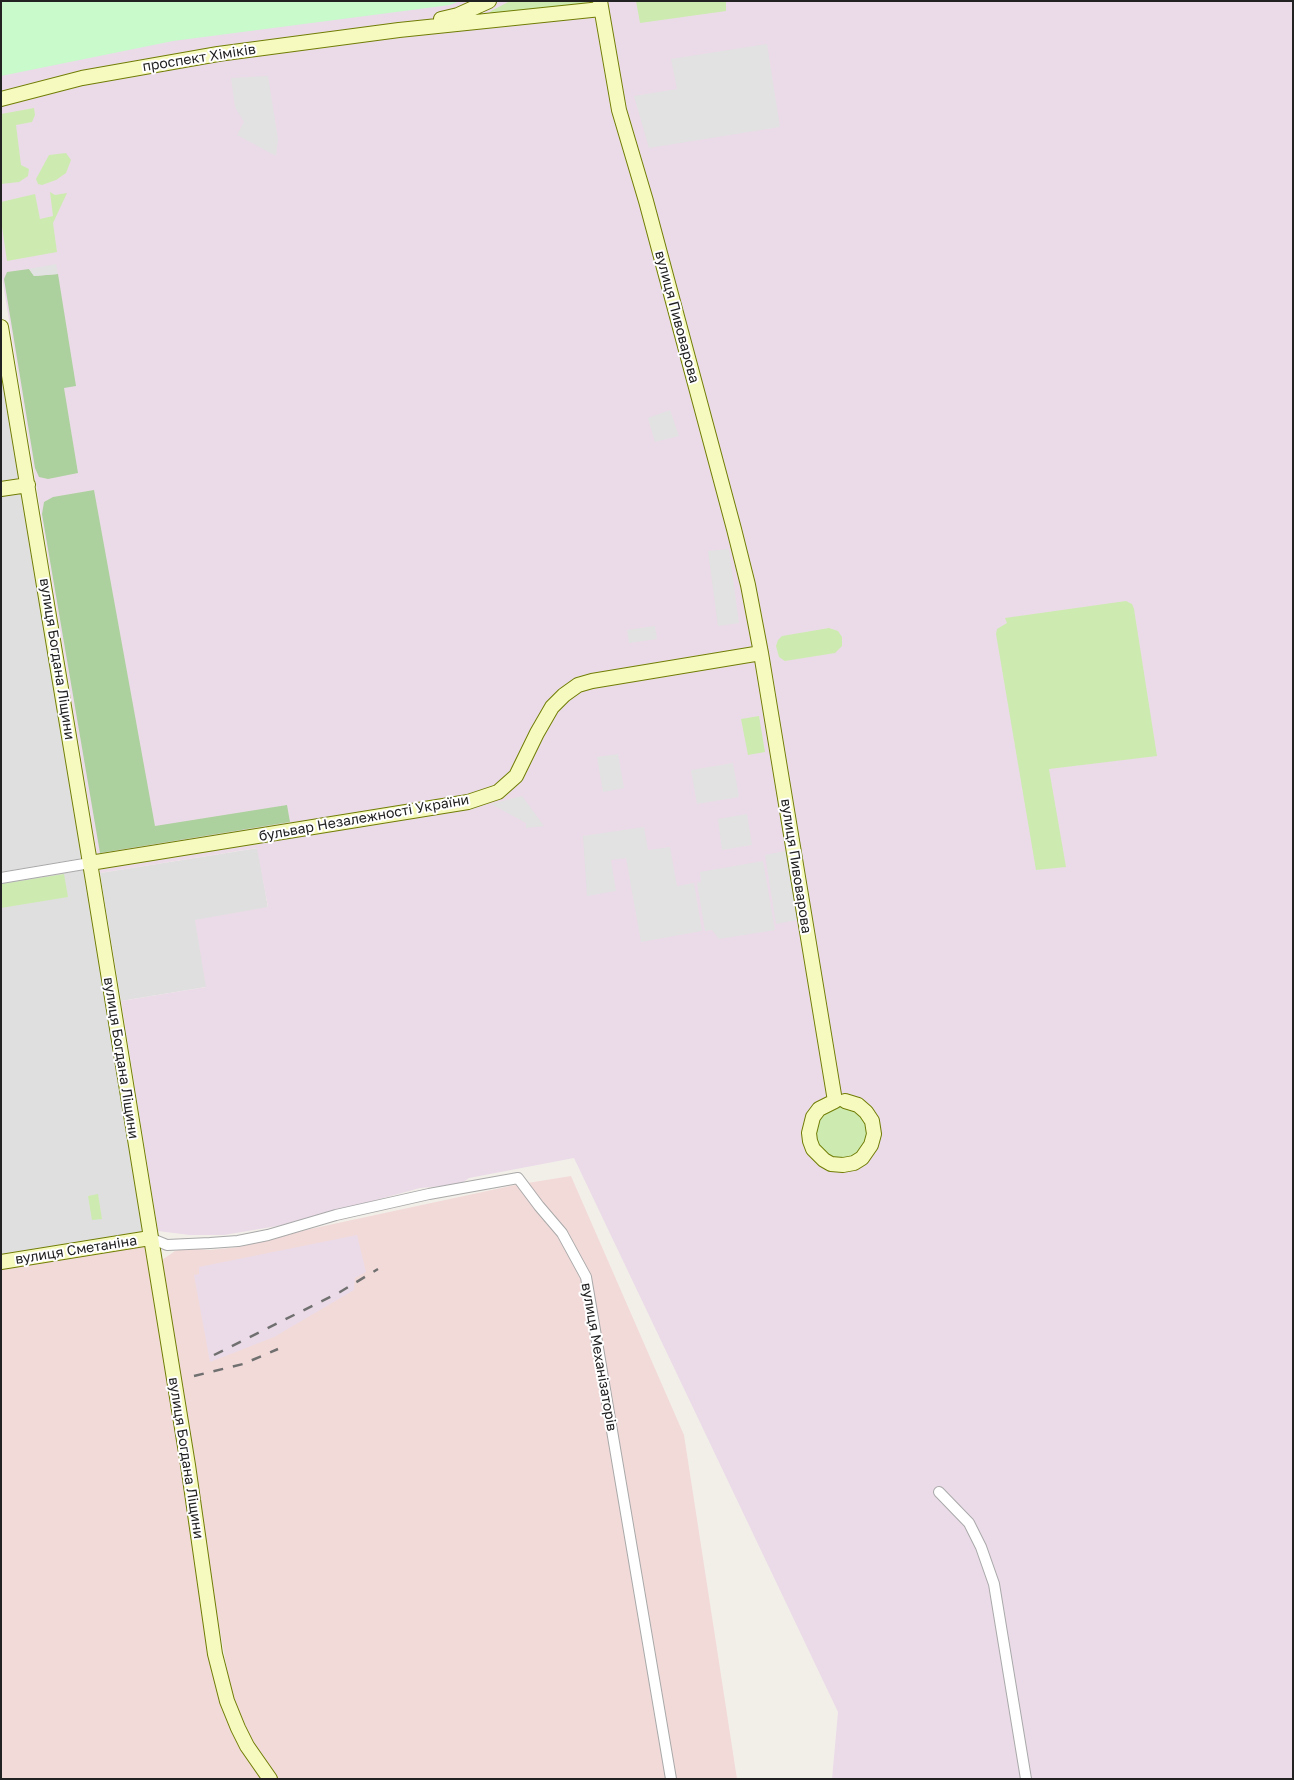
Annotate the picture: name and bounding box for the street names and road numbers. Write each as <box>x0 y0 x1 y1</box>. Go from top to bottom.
street label: проспект Хіміків <box>141 41 257 75</box>
street label: вулиця Пивоварова <box>651 249 703 385</box>
street label: вулиця Богдана Ліщини <box>36 577 78 741</box>
street label: бульвар Незалежності України <box>258 791 470 845</box>
street label: вулиця Пивоварова <box>777 797 815 935</box>
street label: вулиця Богдана Ліщини <box>100 976 142 1140</box>
street label: вулиця Сметаніна <box>14 1232 138 1268</box>
street label: вулиця Механізаторів <box>578 1281 620 1433</box>
street label: вулиця Богдана Ліщини <box>165 1376 207 1540</box>

